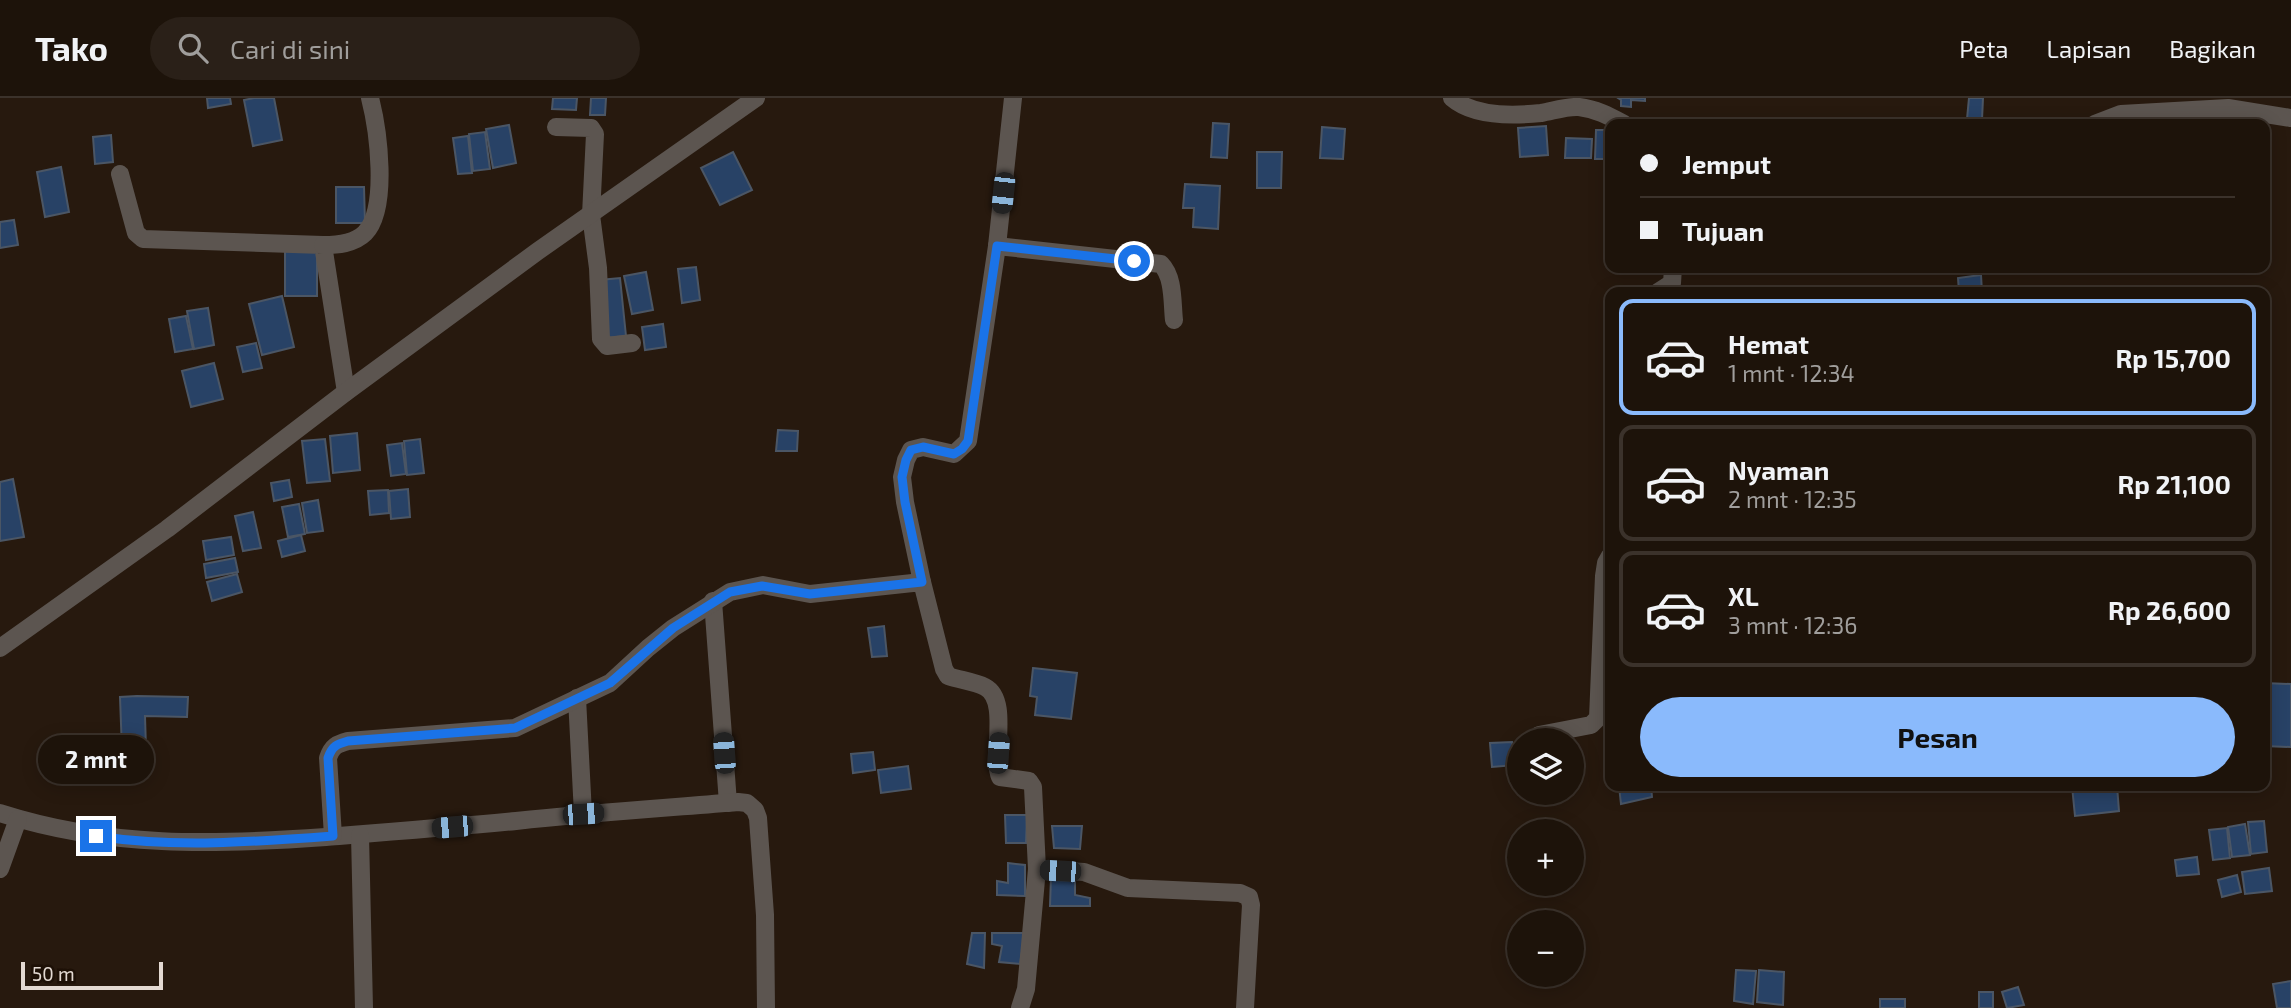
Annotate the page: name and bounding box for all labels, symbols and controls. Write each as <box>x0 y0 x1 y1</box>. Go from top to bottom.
search box <box>150 17 640 80</box>
text: Tako <box>35 28 108 68</box>
icon: search <box>174 29 212 67</box>
text: Cari di sini <box>230 33 350 64</box>
text: Peta <box>1959 34 2009 63</box>
text: Lapisan <box>2047 34 2131 63</box>
text: Bagikan <box>2169 34 2256 63</box>
text: Jemput <box>1682 148 1771 179</box>
car <box>991 171 1016 215</box>
text: Tujuan <box>1682 215 1764 246</box>
route start <box>1118 245 1150 277</box>
icon: car <box>1644 326 1707 389</box>
text: Hemat <box>1728 328 1809 359</box>
text: Rp 15,700 <box>2115 342 2231 373</box>
text: 1 mnt · 12:34 <box>1728 359 1855 387</box>
icon: car <box>1644 452 1707 515</box>
text: Nyaman <box>1728 454 1829 485</box>
text: Rp 21,100 <box>2117 468 2231 499</box>
text: 2 mnt · 12:35 <box>1728 485 1857 513</box>
icon: car <box>1644 578 1707 641</box>
text: XL <box>1728 580 1759 611</box>
text: Rp 26,600 <box>2108 594 2231 625</box>
text: 3 mnt · 12:36 <box>1728 611 1857 639</box>
button: Pesan <box>1640 697 2235 777</box>
map controls <box>1507 728 1584 987</box>
button: layers <box>1507 728 1584 805</box>
car <box>713 731 736 775</box>
car <box>987 731 1010 775</box>
callout: 2 mnt <box>38 734 154 784</box>
text: 2 mnt <box>65 745 127 773</box>
car <box>562 802 605 826</box>
car <box>431 815 474 839</box>
button: + <box>1507 819 1584 896</box>
route end <box>80 820 112 852</box>
car <box>1039 859 1082 883</box>
button: − <box>1507 910 1584 987</box>
scale bar <box>21 959 163 991</box>
text: 50 m <box>32 962 75 985</box>

